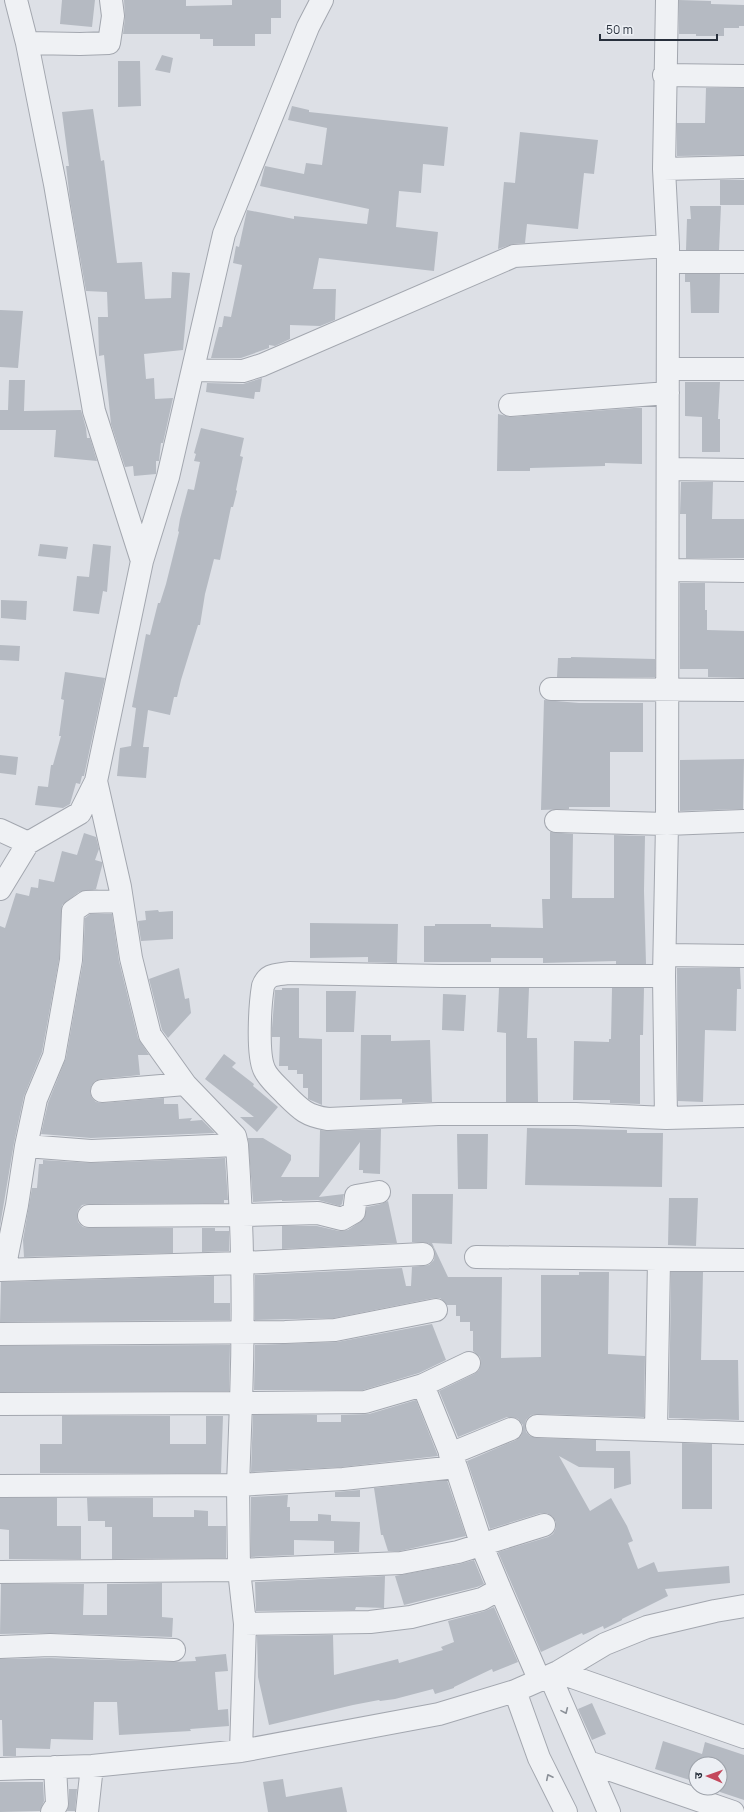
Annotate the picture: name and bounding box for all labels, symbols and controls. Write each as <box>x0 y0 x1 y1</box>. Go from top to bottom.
scale bar <box>600 16 717 42</box>
text: 50 m <box>606 21 633 38</box>
one-way arrow <box>561 1708 569 1715</box>
north arrow <box>688 1756 728 1796</box>
text: उ <box>690 1772 705 1779</box>
one-way arrow <box>546 1774 554 1781</box>

